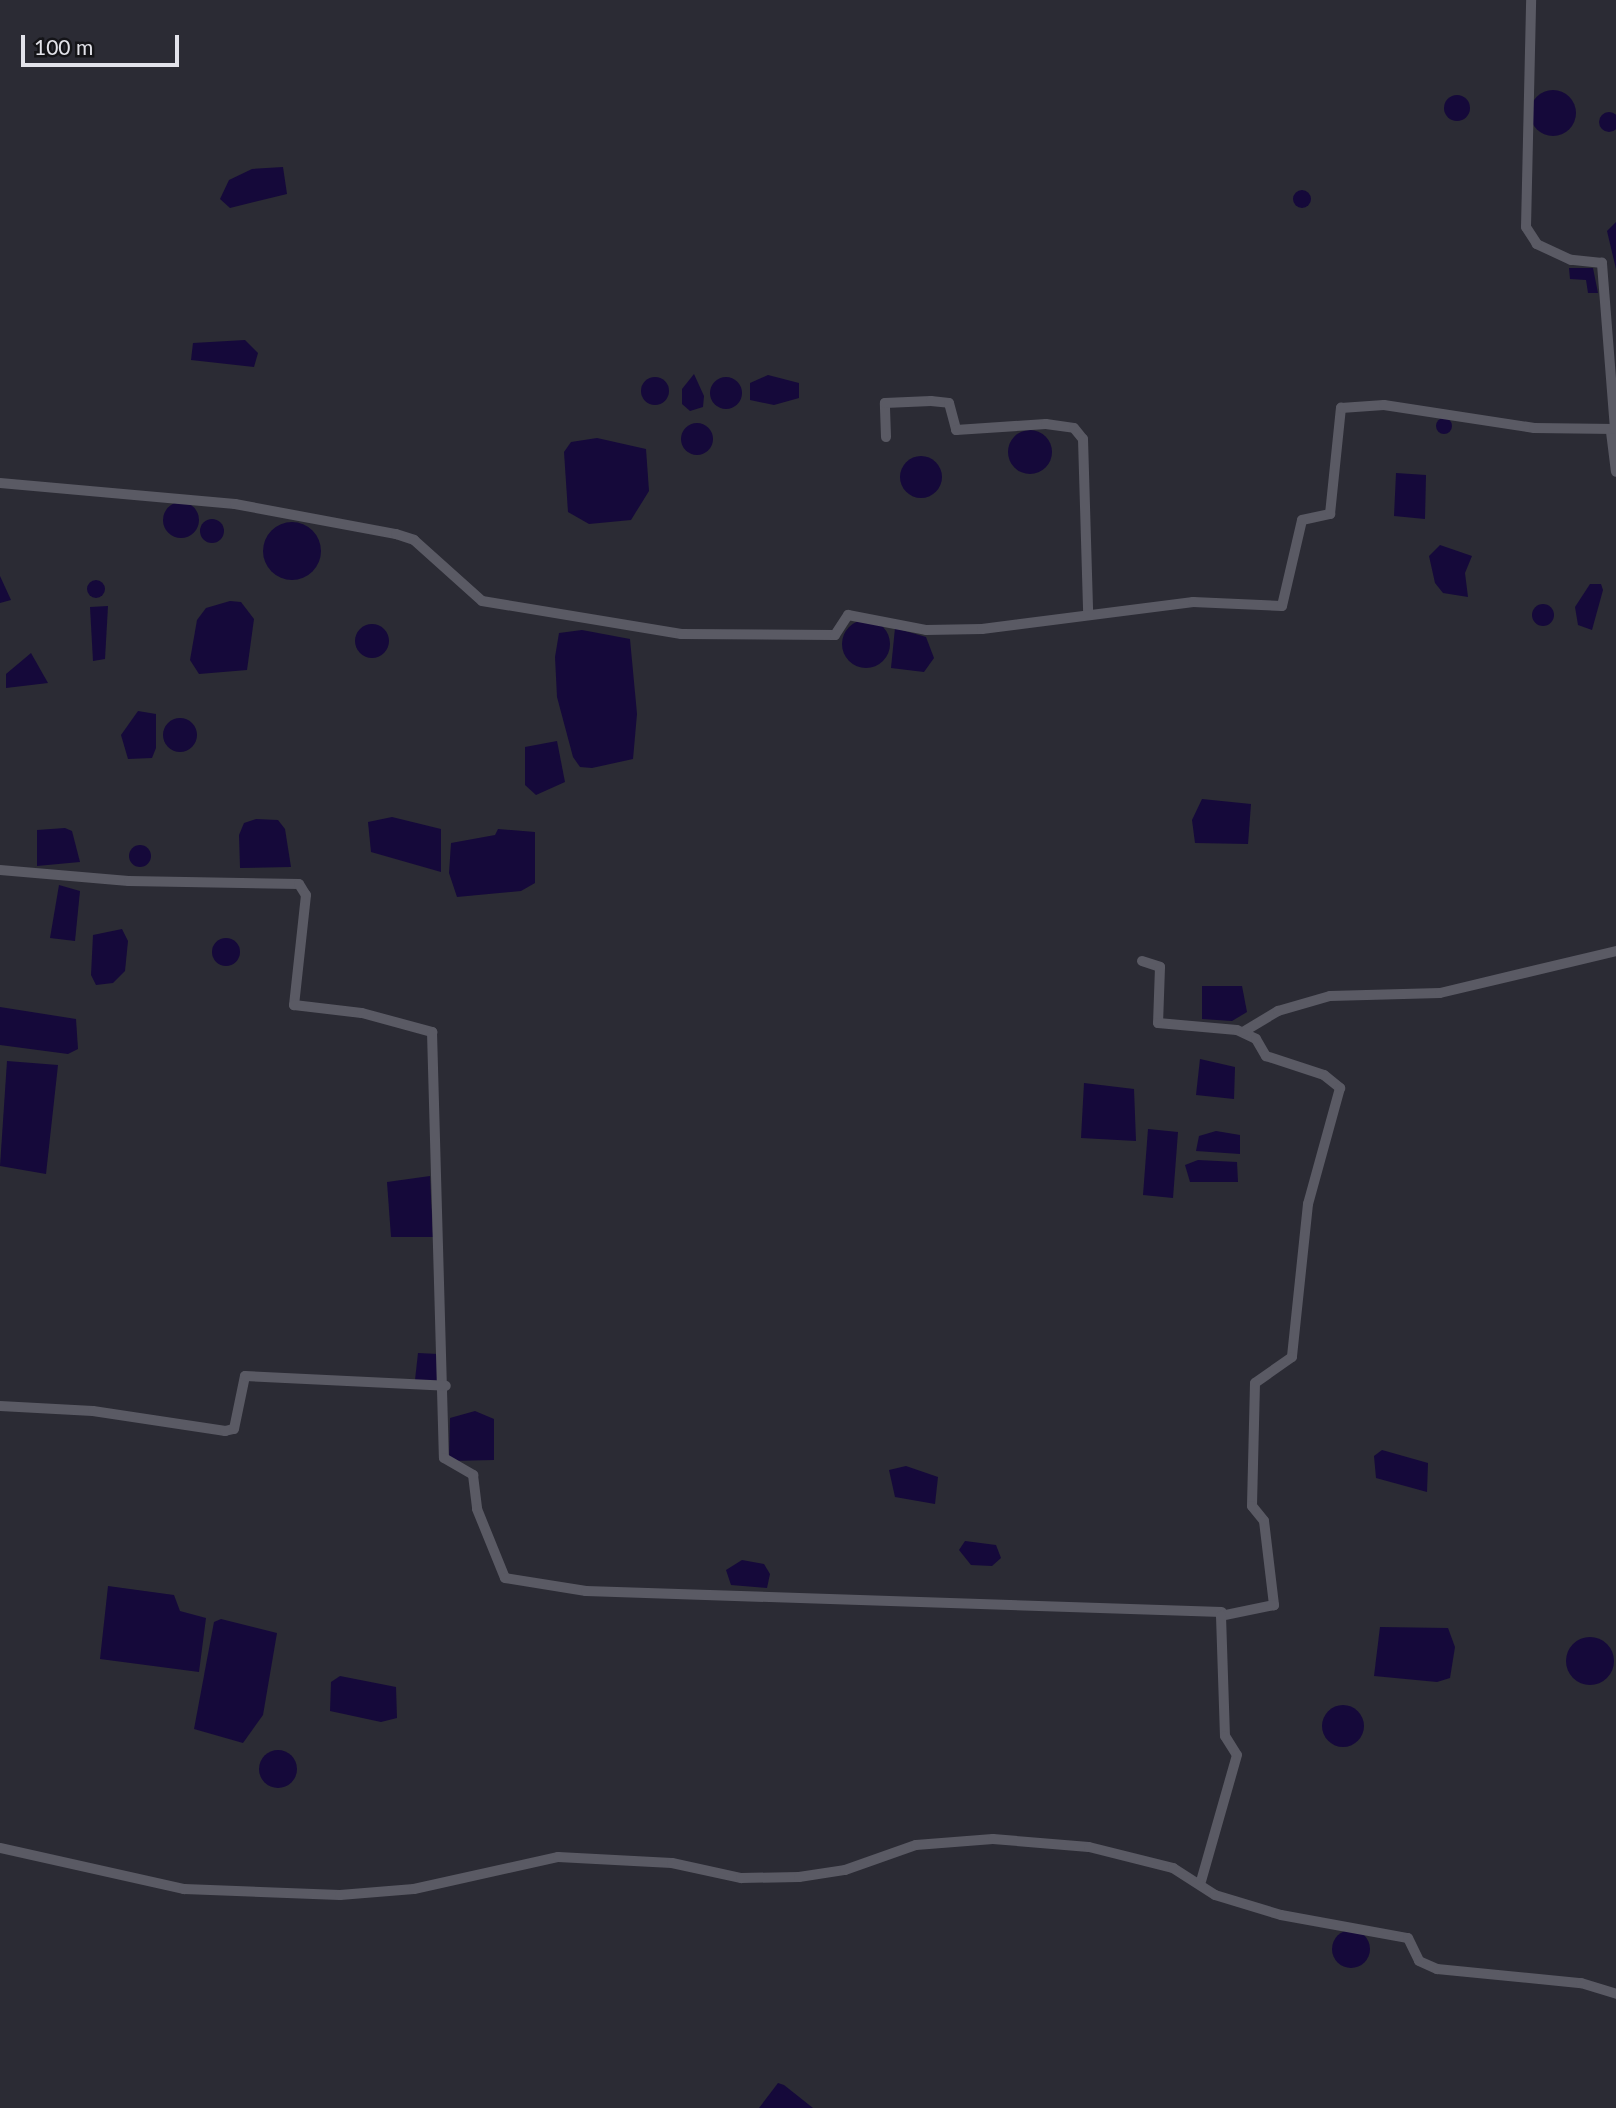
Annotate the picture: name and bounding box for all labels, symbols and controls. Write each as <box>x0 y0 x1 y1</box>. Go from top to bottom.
scale bar <box>24 21 182 65</box>
text: 100 m <box>34 34 93 59</box>

